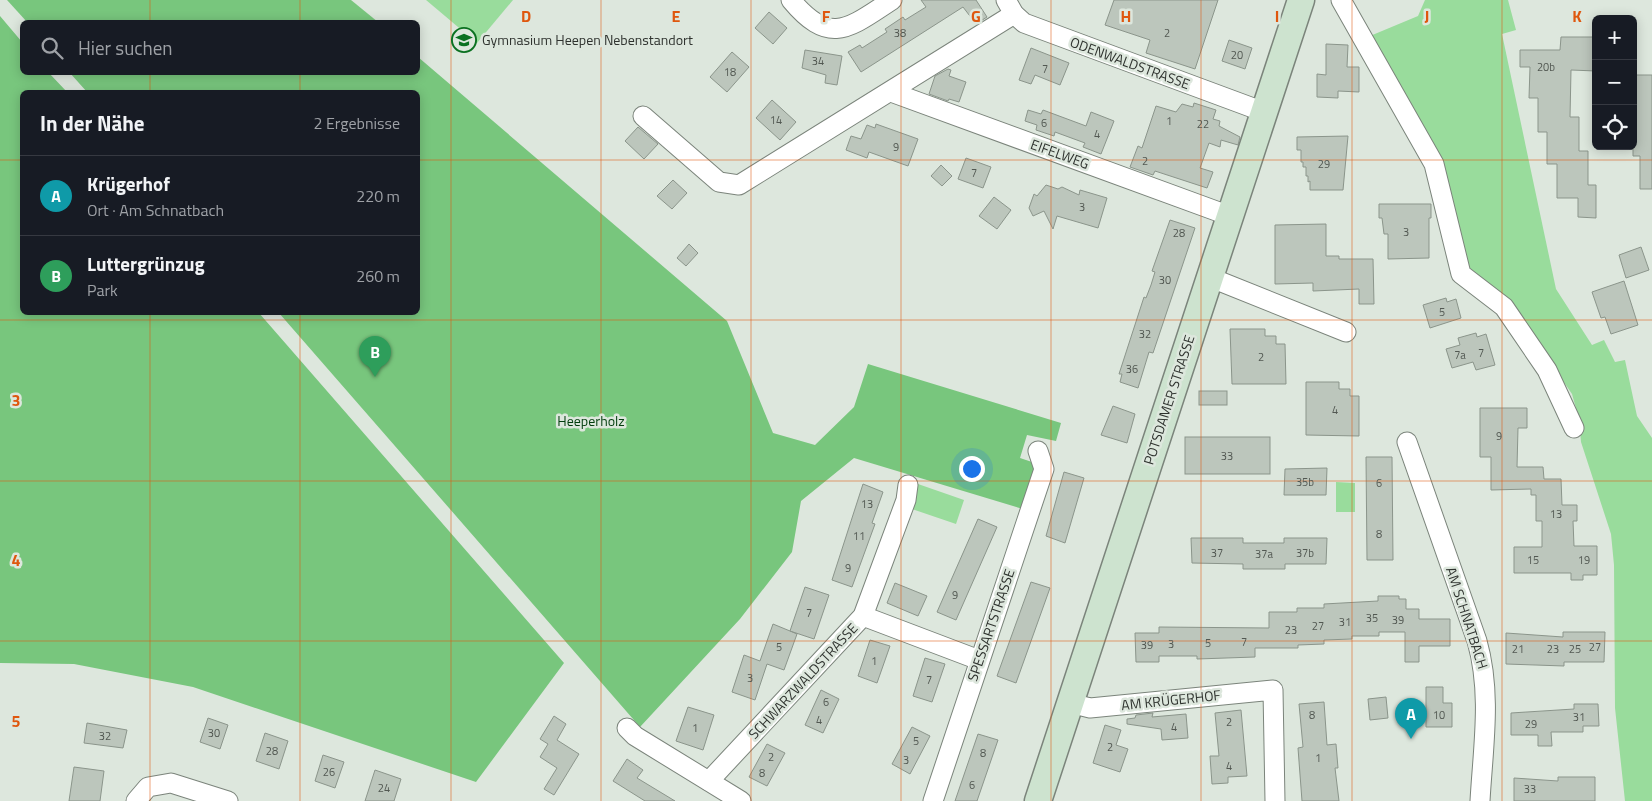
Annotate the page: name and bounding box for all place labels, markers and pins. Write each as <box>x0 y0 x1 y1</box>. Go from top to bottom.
school or university icon: Gymnasium Heepen Nebenstandort <box>451 27 477 53</box>
place label: Gymnasium Heepen Nebenstandort <box>482 29 693 50</box>
pin: B <box>359 336 391 377</box>
pin: A <box>1395 698 1427 739</box>

